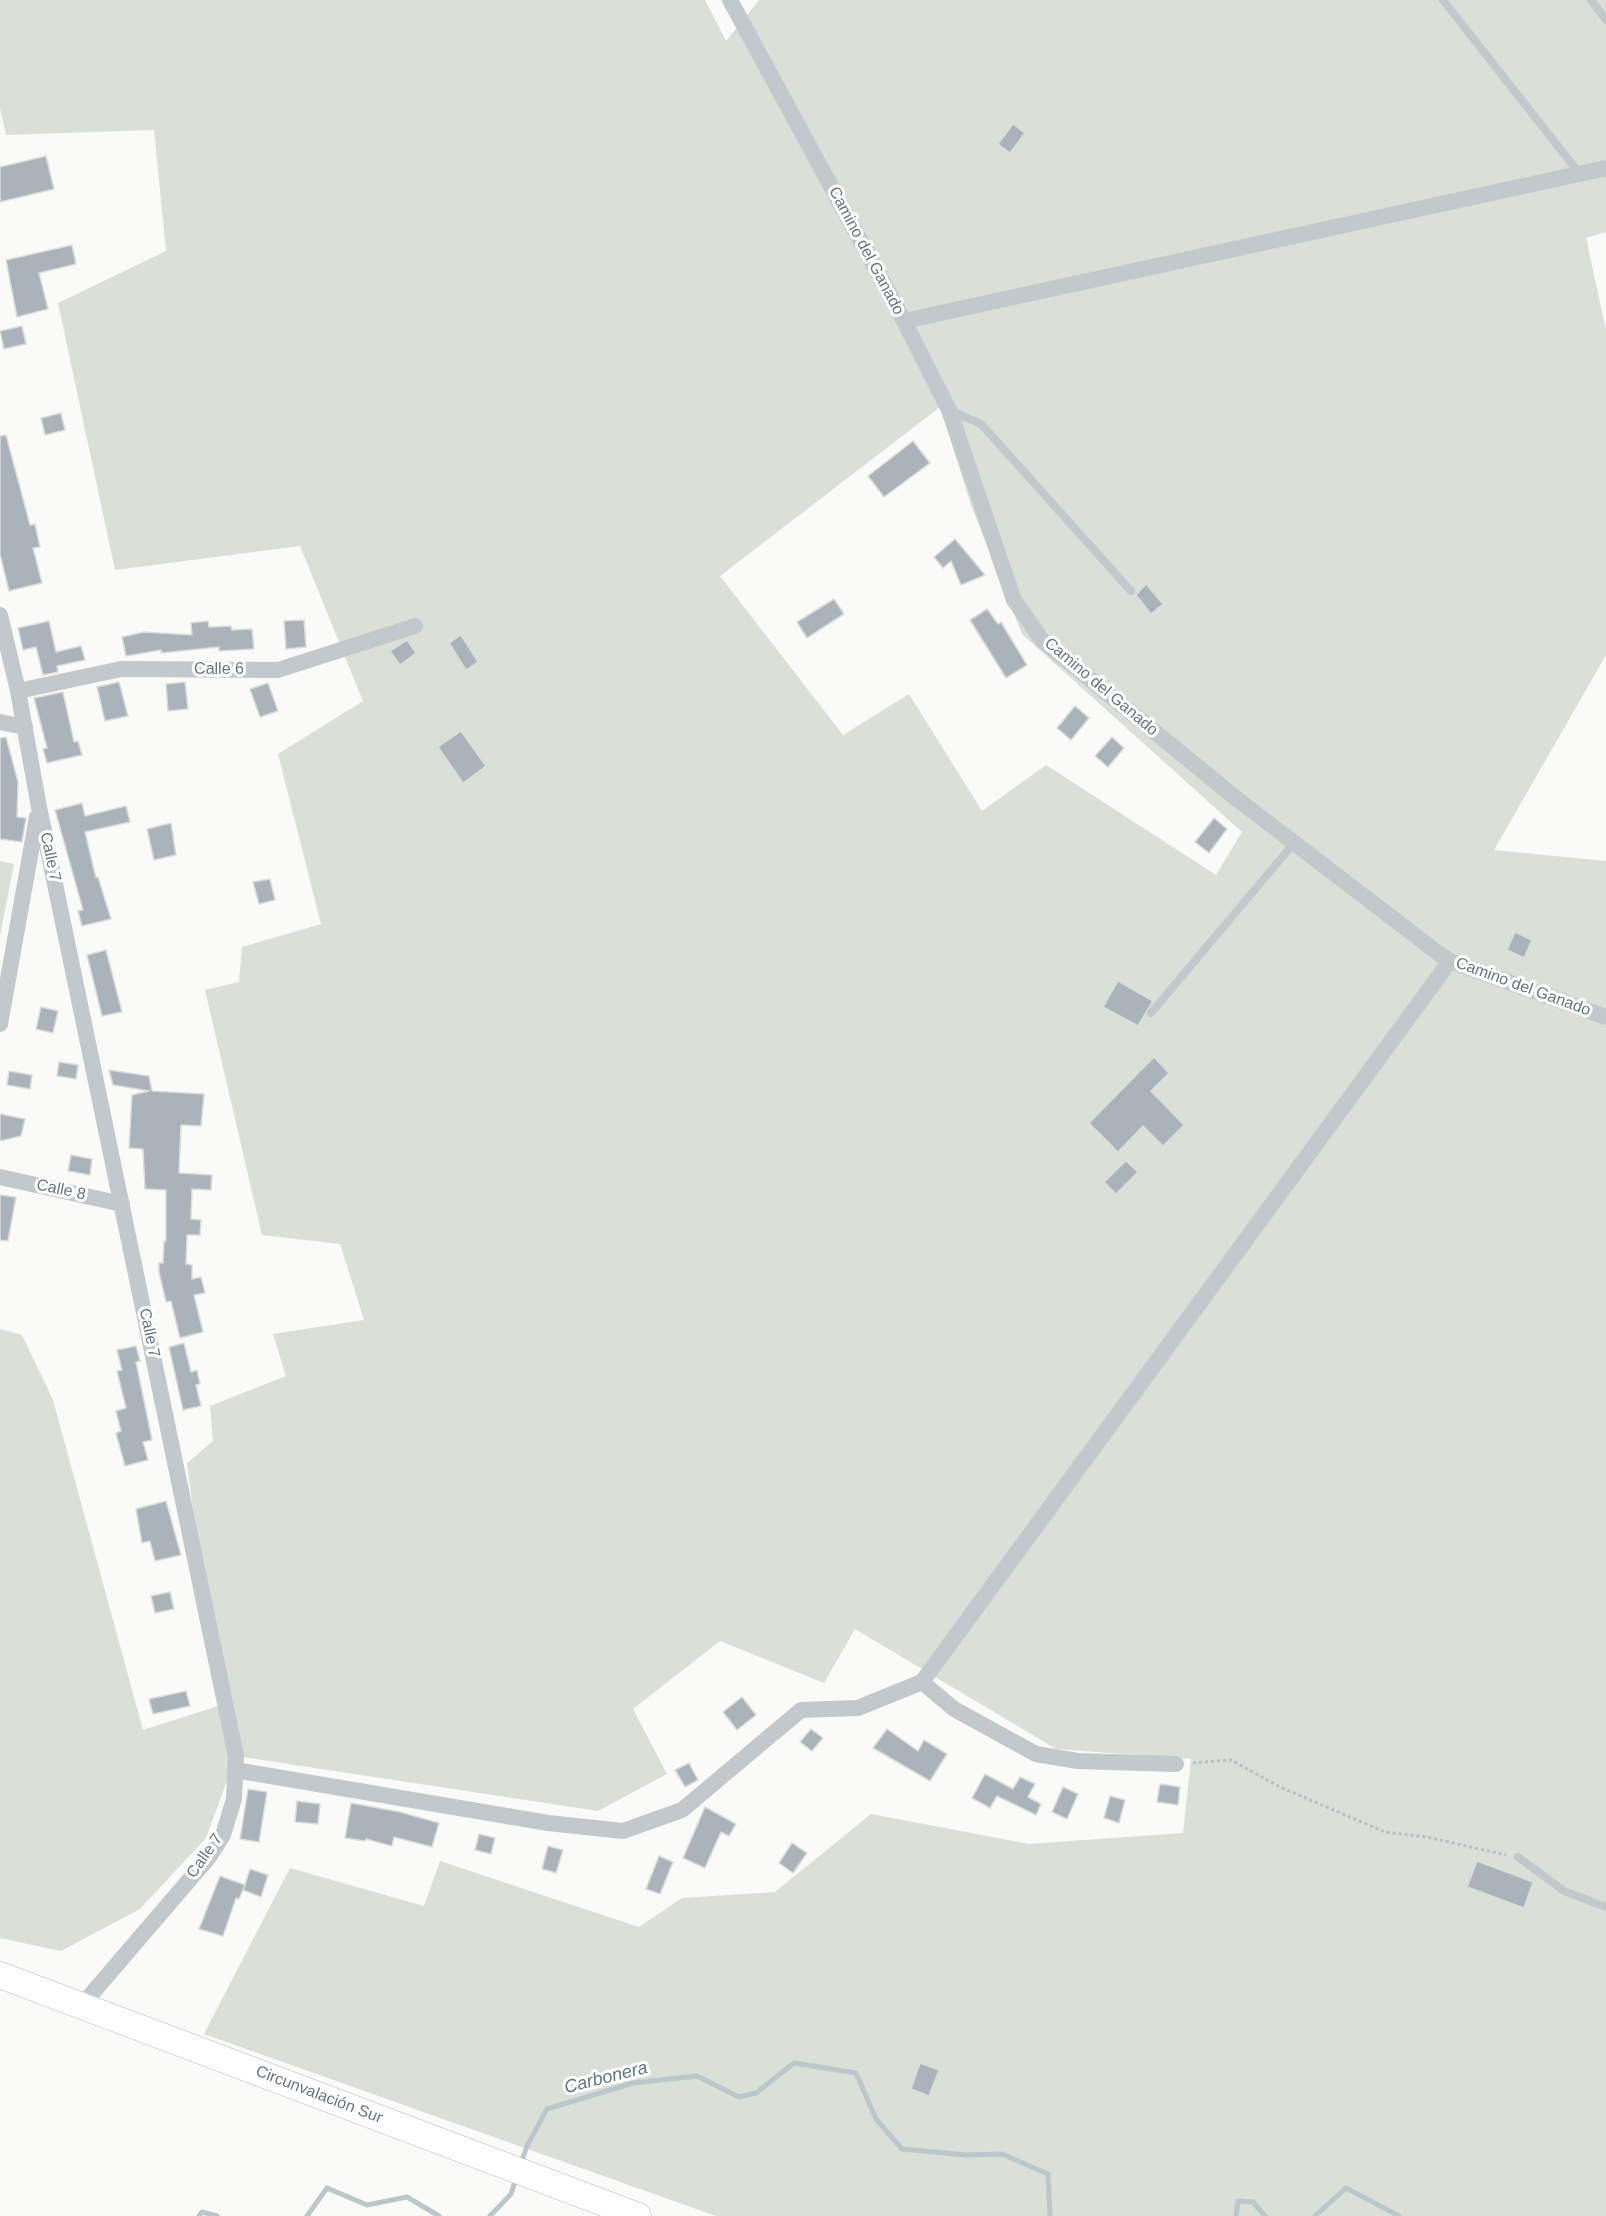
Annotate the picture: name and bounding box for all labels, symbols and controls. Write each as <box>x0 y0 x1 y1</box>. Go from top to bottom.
street label: Camino del Ganado <box>824 184 908 318</box>
street label: Camino del Ganado <box>1040 634 1162 740</box>
street label: Calle 6 <box>194 660 244 680</box>
street label: Calle 7 <box>35 831 65 883</box>
street label: Camino del Ganado <box>1453 954 1593 1020</box>
street label: Calle 8 <box>35 1175 87 1205</box>
street label: Calle 7 <box>134 1307 164 1359</box>
street label: Calle 7 <box>183 1830 227 1882</box>
water label: Carbonera <box>562 2057 650 2099</box>
street label: Circunvalación Sur <box>253 2062 385 2128</box>

